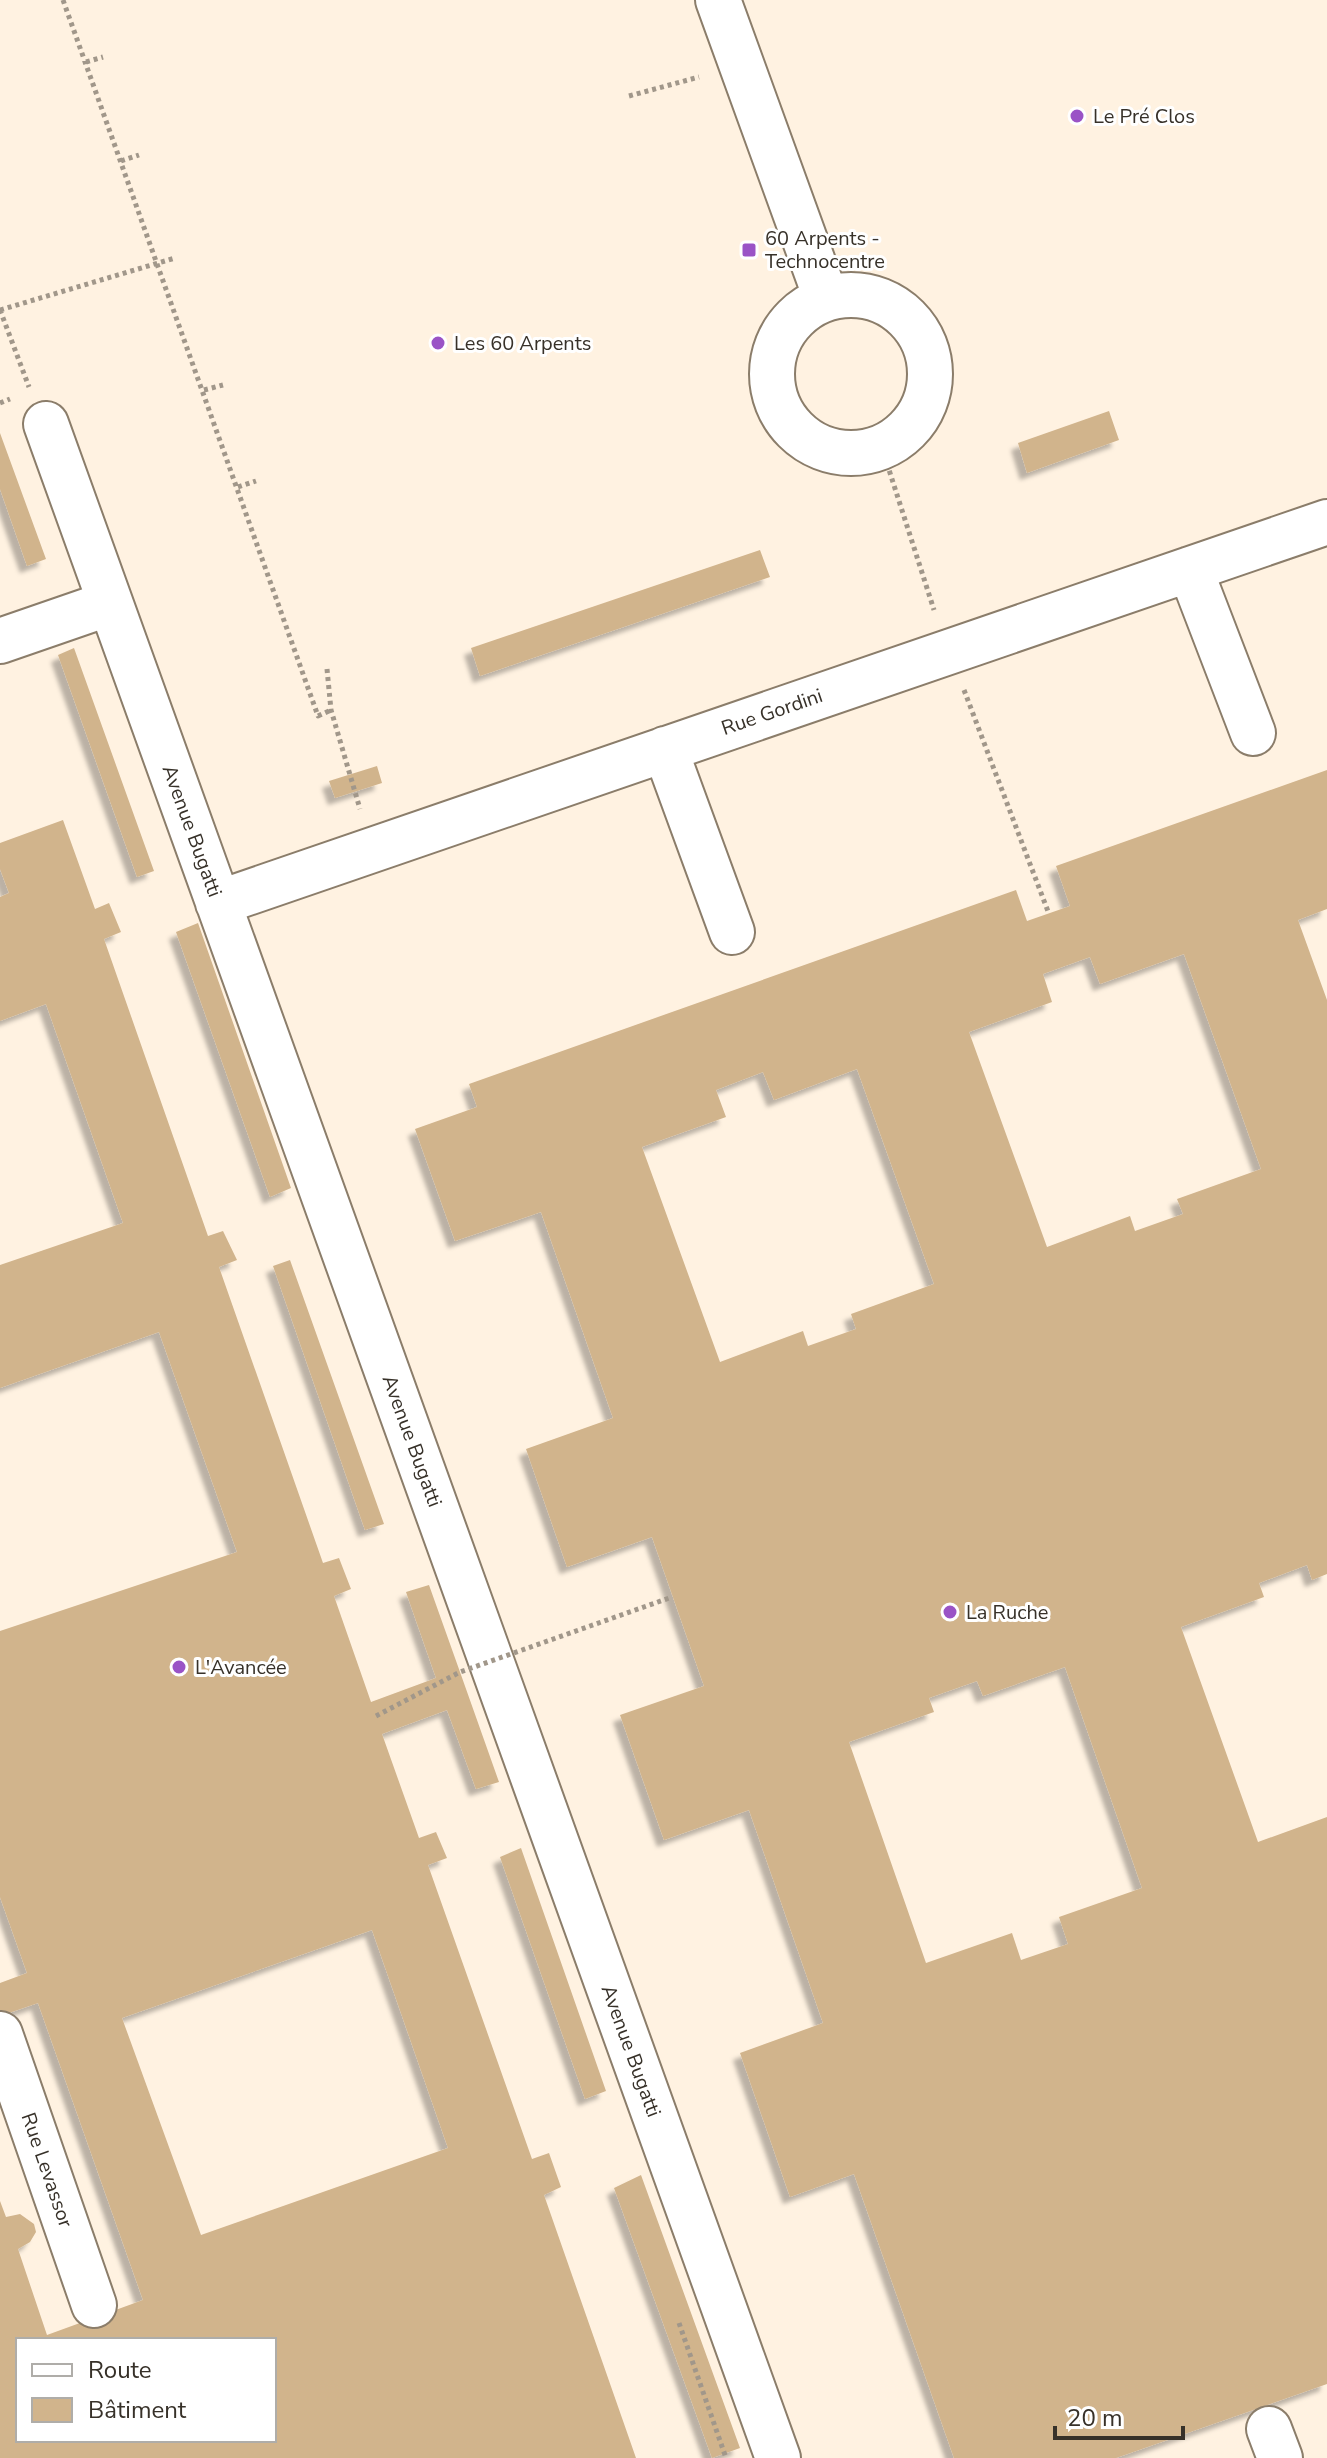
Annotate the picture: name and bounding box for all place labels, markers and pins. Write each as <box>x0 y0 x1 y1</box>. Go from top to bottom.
place label: Le Pré Clos <box>1093 103 1195 130</box>
marker: Le Pré Clos <box>1068 107 1086 125</box>
place label: 60 Arpents - Technocentre <box>765 225 885 275</box>
marker: 60 Arpents - Technocentre <box>740 241 758 259</box>
place label: Les 60 Arpents <box>454 330 591 357</box>
marker: Les 60 Arpents <box>429 334 447 352</box>
place label: La Ruche <box>966 1599 1048 1626</box>
marker: La Ruche <box>941 1603 959 1621</box>
place label: L'Avancée <box>195 1654 287 1681</box>
marker: L'Avancée <box>170 1658 188 1676</box>

